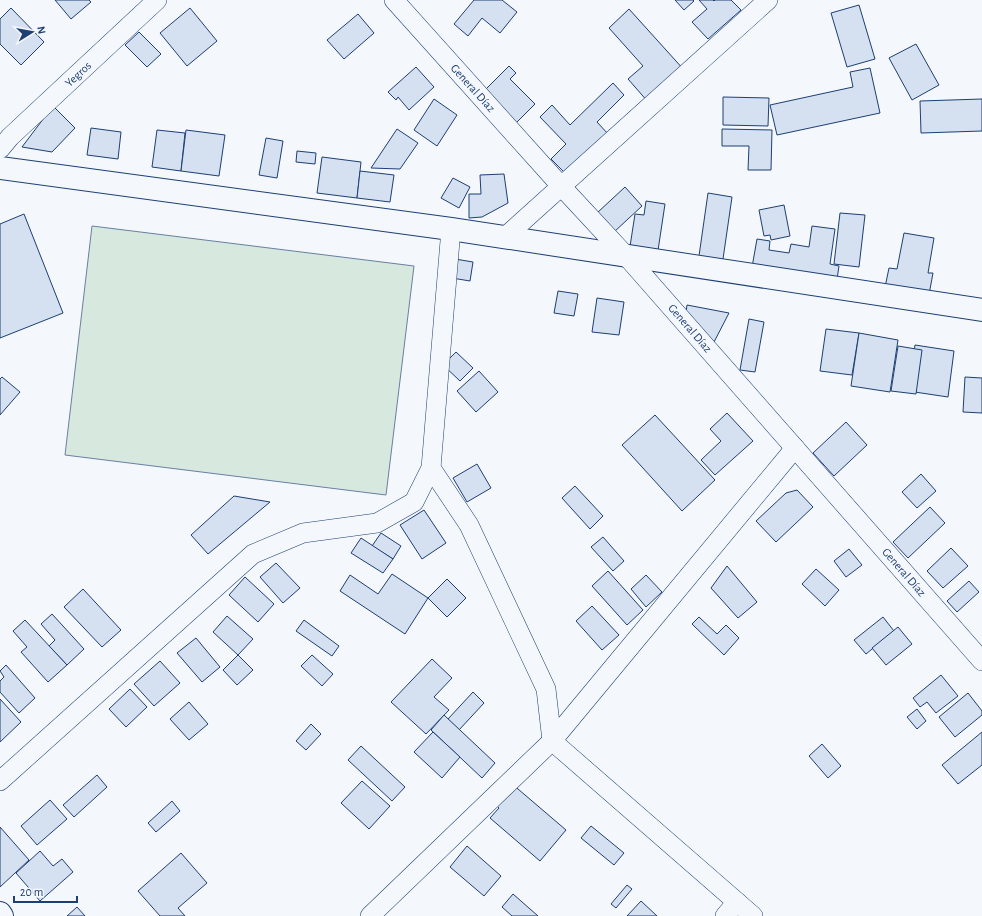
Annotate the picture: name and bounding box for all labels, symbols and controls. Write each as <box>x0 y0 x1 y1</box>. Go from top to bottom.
north arrow <box>12 12 52 52</box>
text: N <box>35 25 47 35</box>
street label: Yegros <box>63 59 93 89</box>
street label: General Díaz <box>449 62 497 114</box>
street label: General Díaz <box>666 302 714 354</box>
street label: General Díaz <box>880 546 928 598</box>
scale bar <box>14 878 77 904</box>
text: 20 m <box>20 886 43 898</box>

